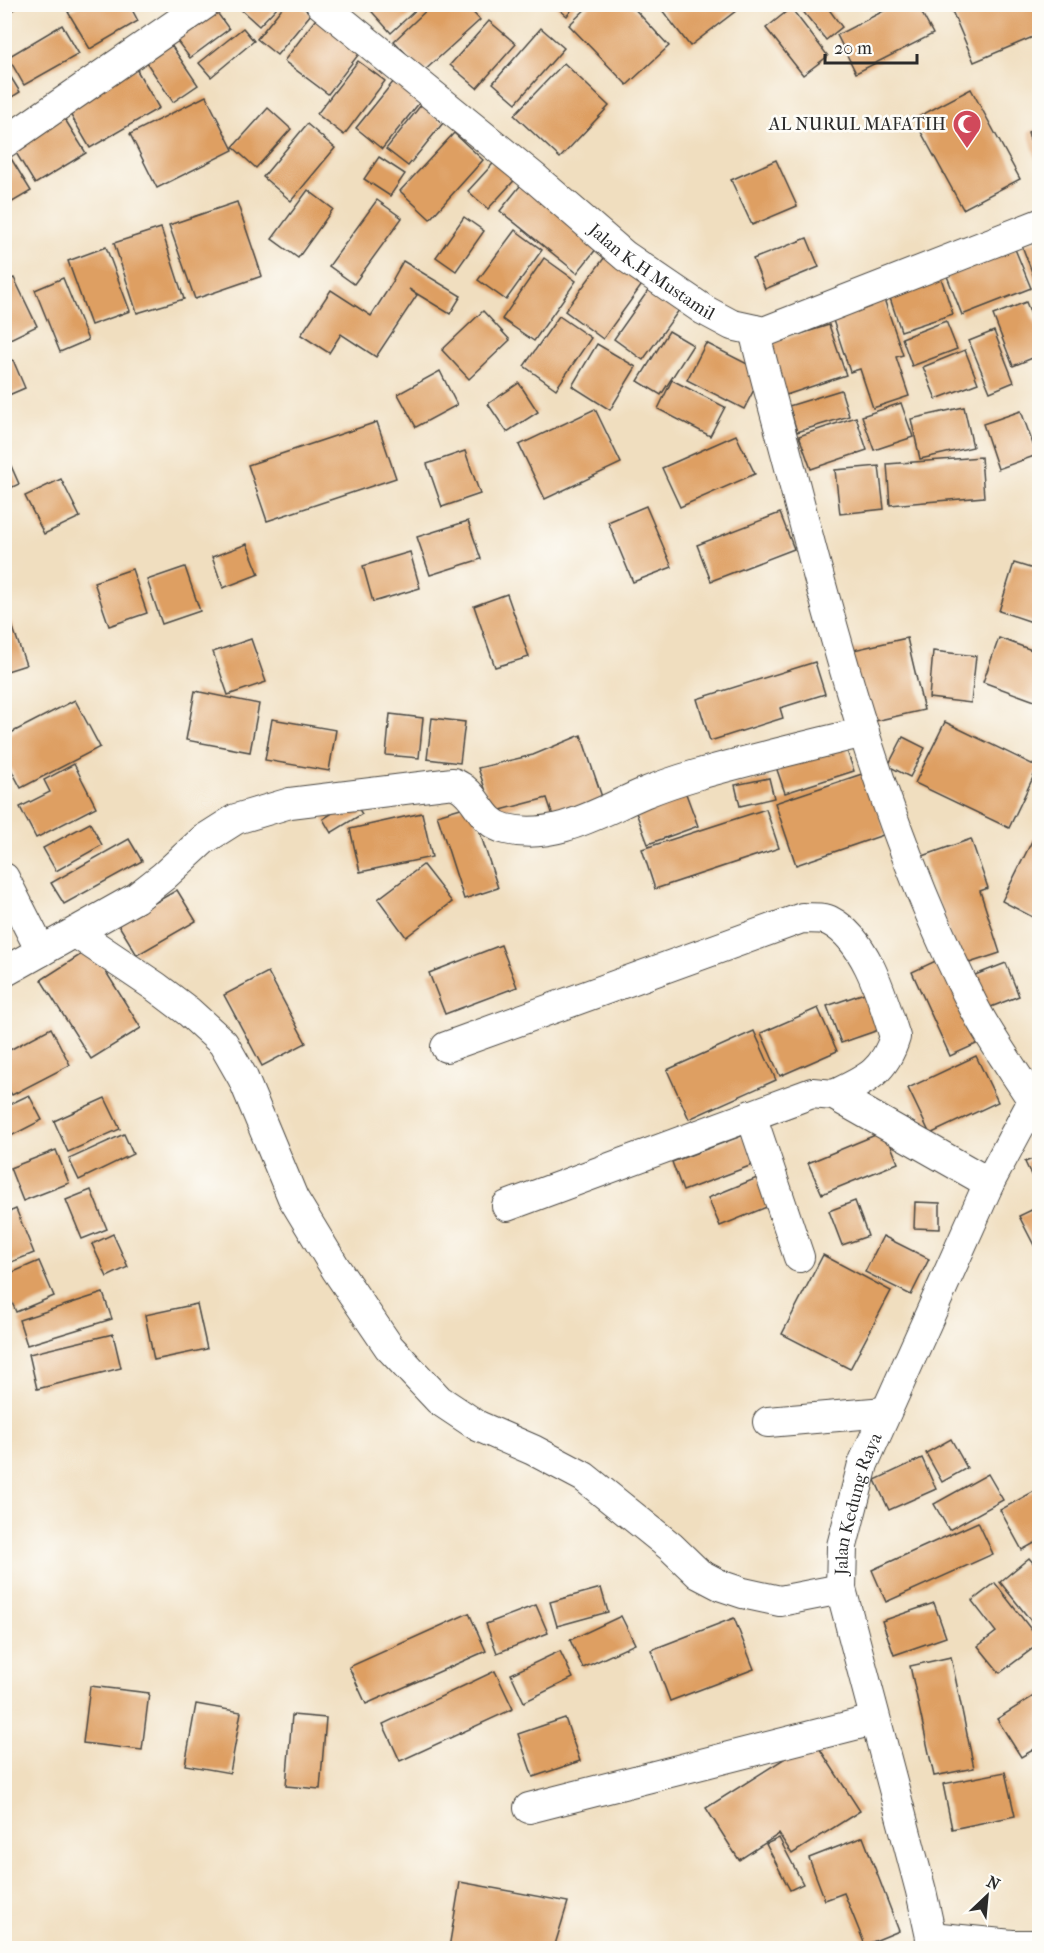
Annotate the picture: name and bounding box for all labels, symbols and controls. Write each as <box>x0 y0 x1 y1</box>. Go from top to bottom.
scale bar <box>825 27 916 65</box>
text: 20 m <box>834 38 872 59</box>
mosque icon: AL NURUL MAFATIH <box>951 108 983 150</box>
place label: AL NURUL MAFATIH <box>768 114 946 135</box>
street label: Jalan K.H Mustamil <box>583 218 718 324</box>
street label: Jalan Kedung Raya <box>831 1429 886 1577</box>
north arrow <box>957 1866 1017 1926</box>
text: N <box>984 1872 1004 1895</box>

